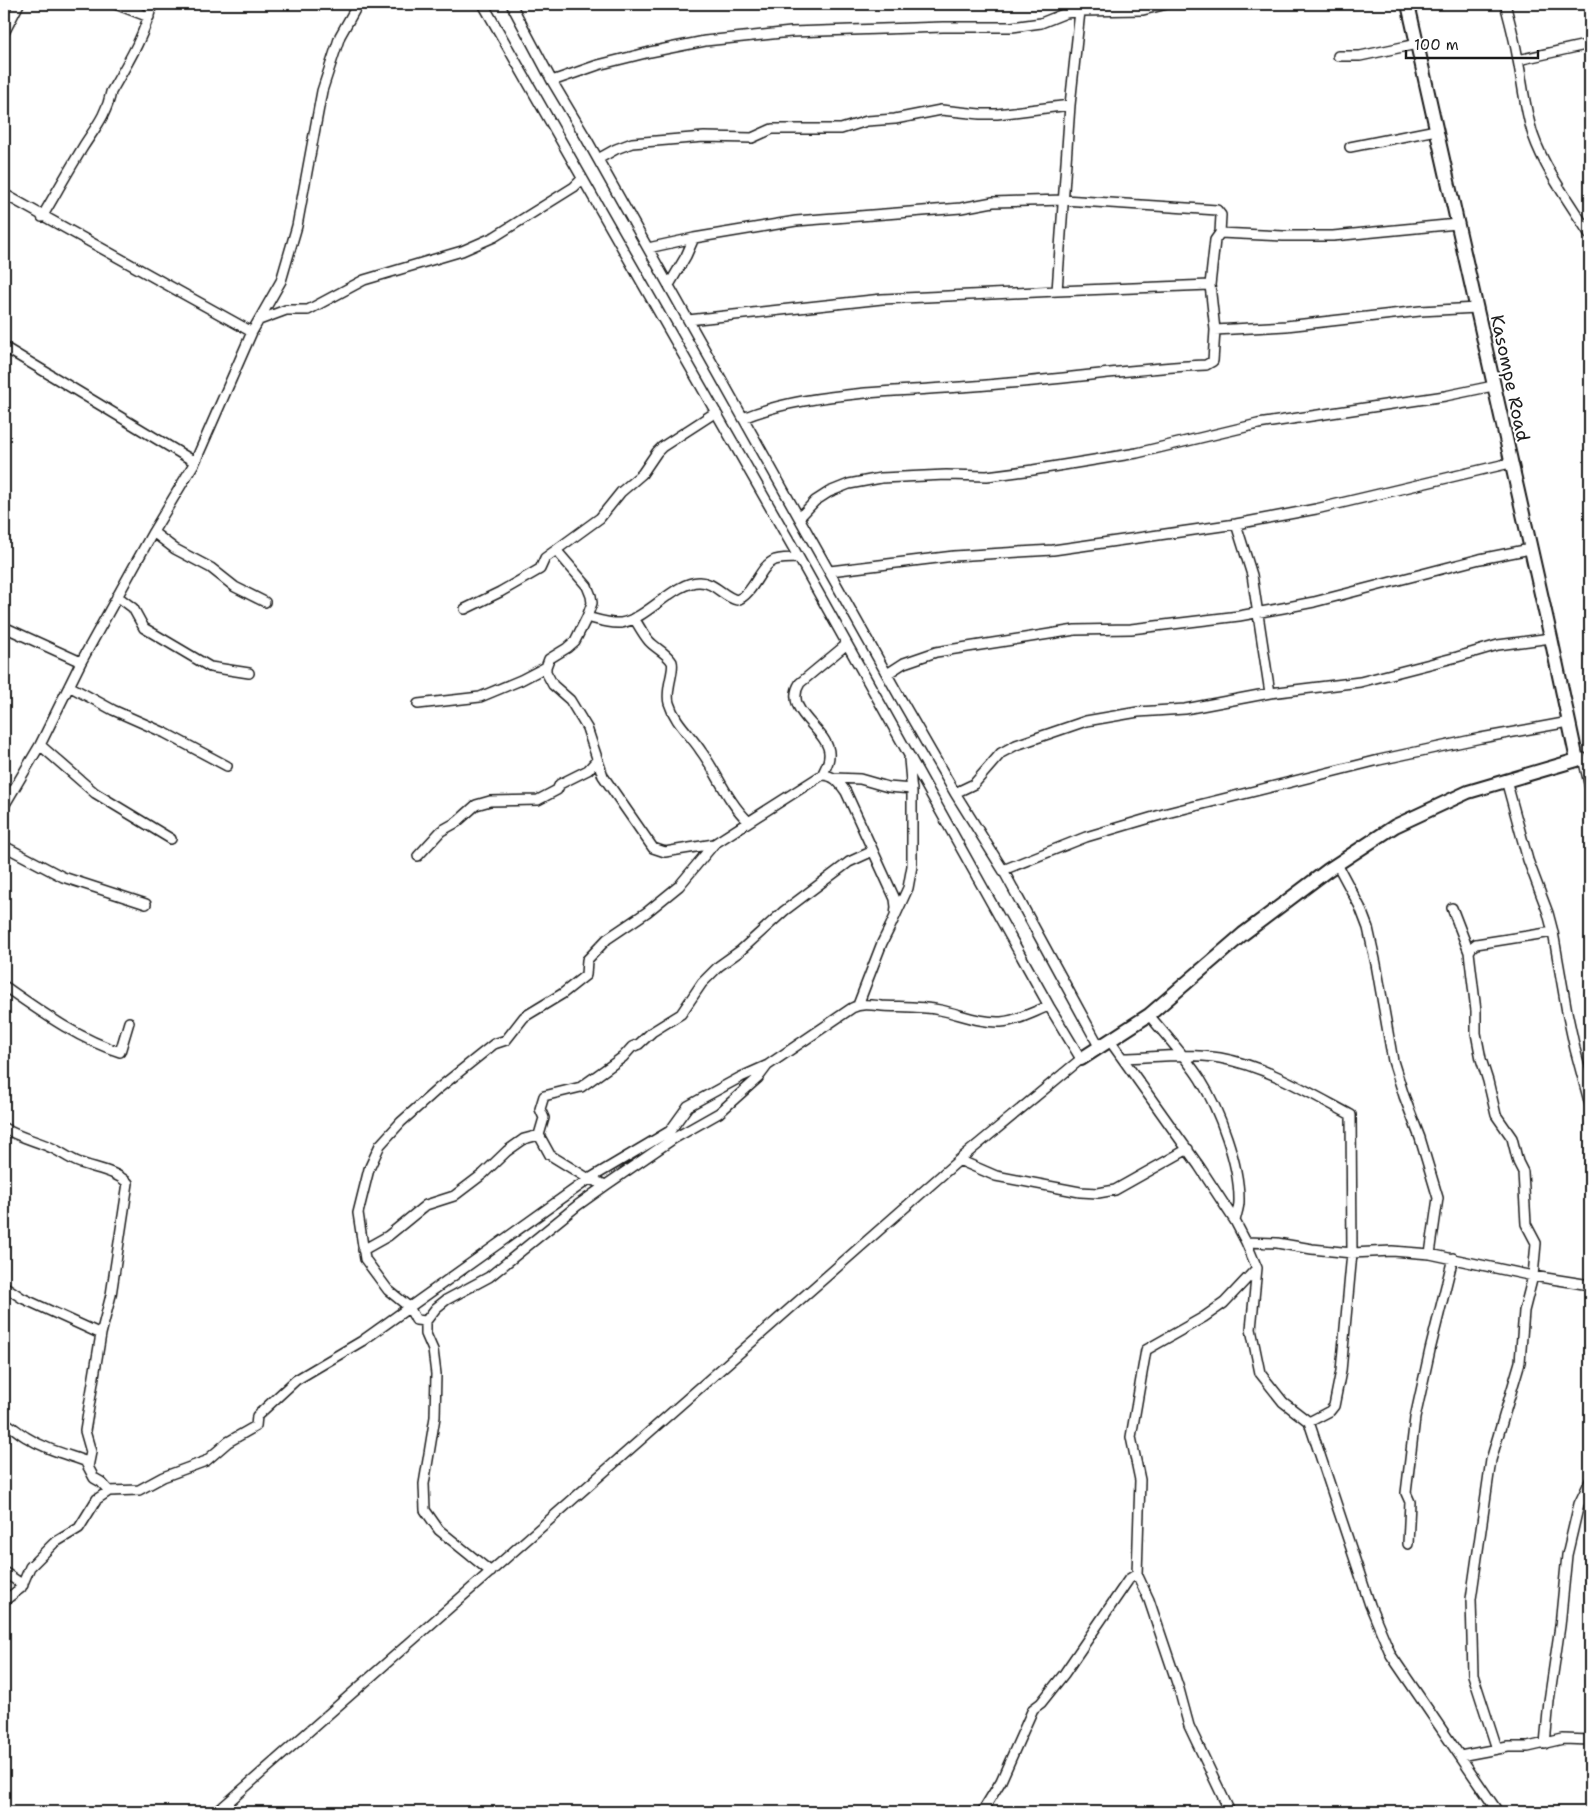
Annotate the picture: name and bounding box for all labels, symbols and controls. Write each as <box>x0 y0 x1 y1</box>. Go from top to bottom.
scale bar <box>1406 28 1539 60</box>
text: 100 m <box>1414 35 1459 55</box>
street label: Kasompe Road <box>1485 312 1535 444</box>

